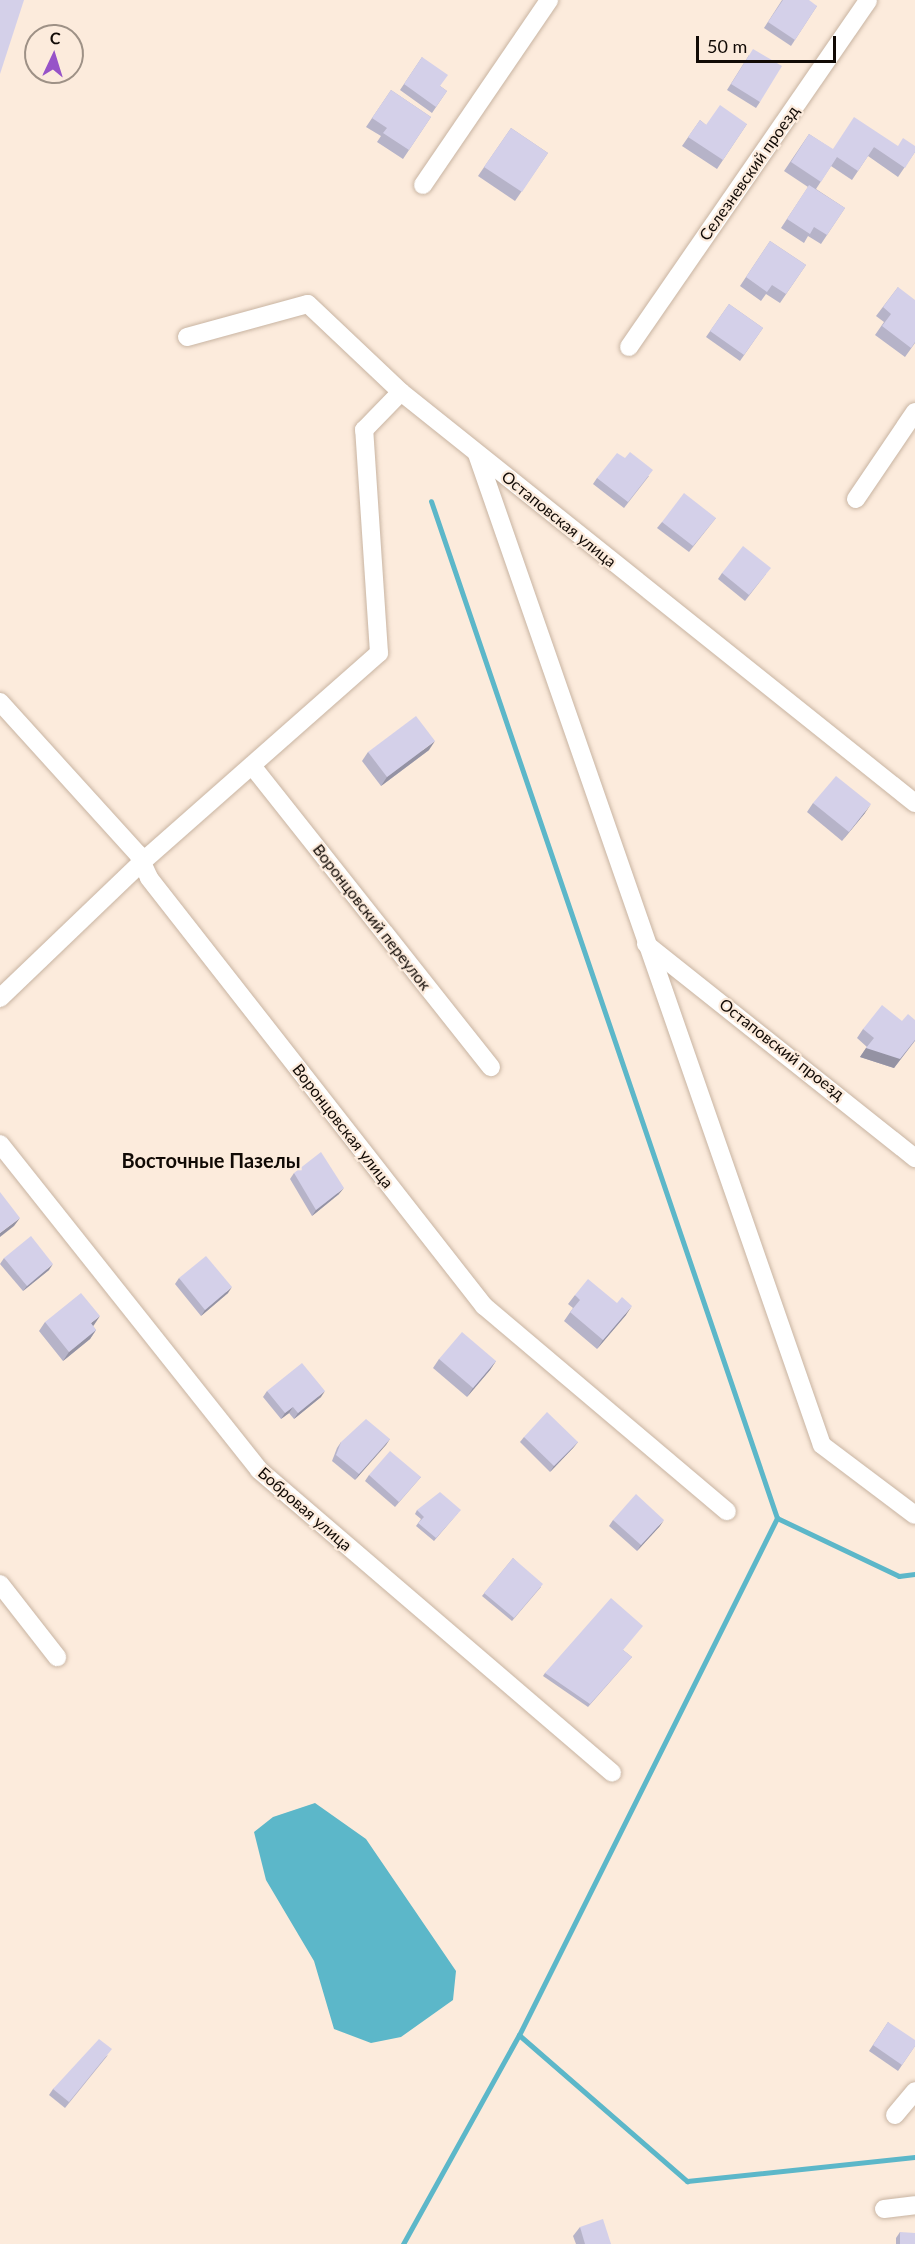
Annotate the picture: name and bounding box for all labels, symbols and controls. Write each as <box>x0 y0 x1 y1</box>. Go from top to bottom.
north arrow <box>24 24 84 84</box>
scale bar <box>699 24 838 62</box>
text: С <box>49 28 61 47</box>
text: 50 m <box>707 35 747 57</box>
street label: Селезневский проезд <box>695 102 803 244</box>
street label: Остаповская улица <box>498 467 620 571</box>
street label: Воронцовский переулок <box>309 840 435 994</box>
street label: Остаповский проезд <box>716 994 848 1104</box>
street label: Воронцовская улица <box>289 1060 397 1192</box>
district label: Восточные Пазелы <box>121 1148 301 1172</box>
street label: Бобровая улица <box>254 1463 356 1555</box>

